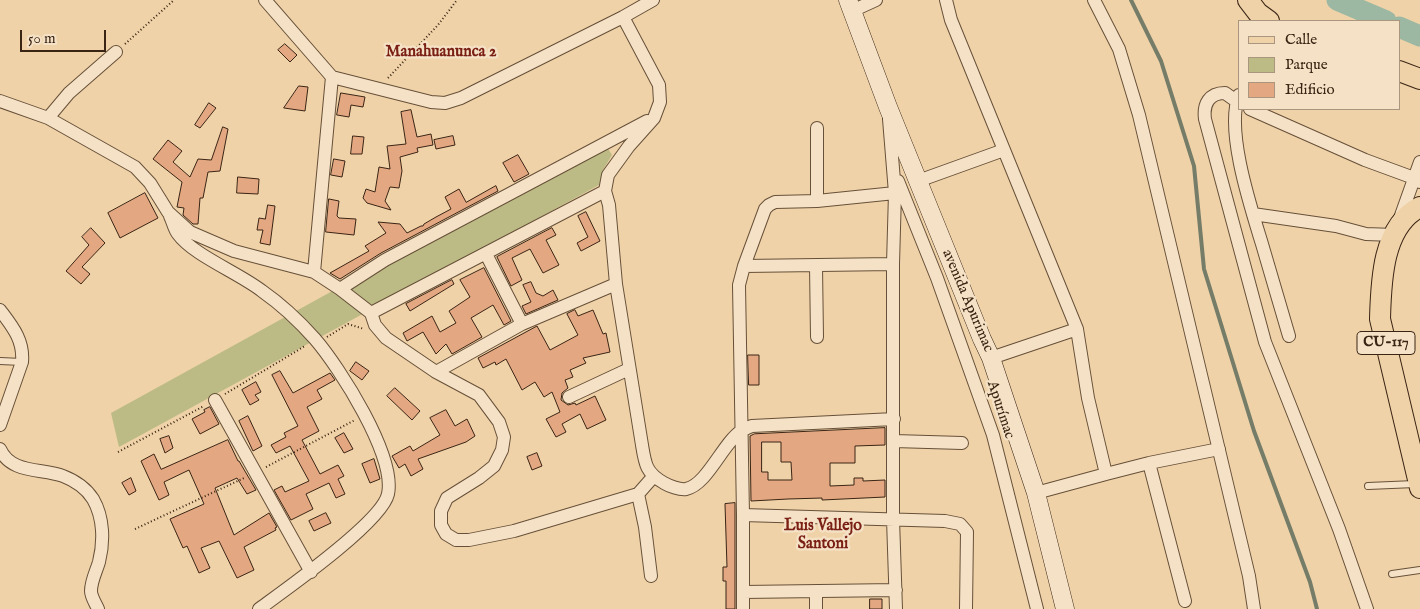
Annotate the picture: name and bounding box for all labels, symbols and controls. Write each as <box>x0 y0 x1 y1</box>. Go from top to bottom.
scale bar <box>22 20 109 52</box>
legend <box>1238 20 1400 110</box>
text: 50 m <box>28 29 56 48</box>
text: Calle <box>1285 30 1317 49</box>
district label: Manahuanunca 2 <box>385 43 497 63</box>
text: Parque <box>1285 55 1328 74</box>
text: Edificio <box>1285 80 1335 99</box>
street label: avenida Apurimac <box>937 247 997 355</box>
road number: CU-117 <box>1357 332 1415 354</box>
street label: Apurímac <box>982 379 1018 441</box>
district label: Luis Vallejo Santoni <box>784 517 862 555</box>

